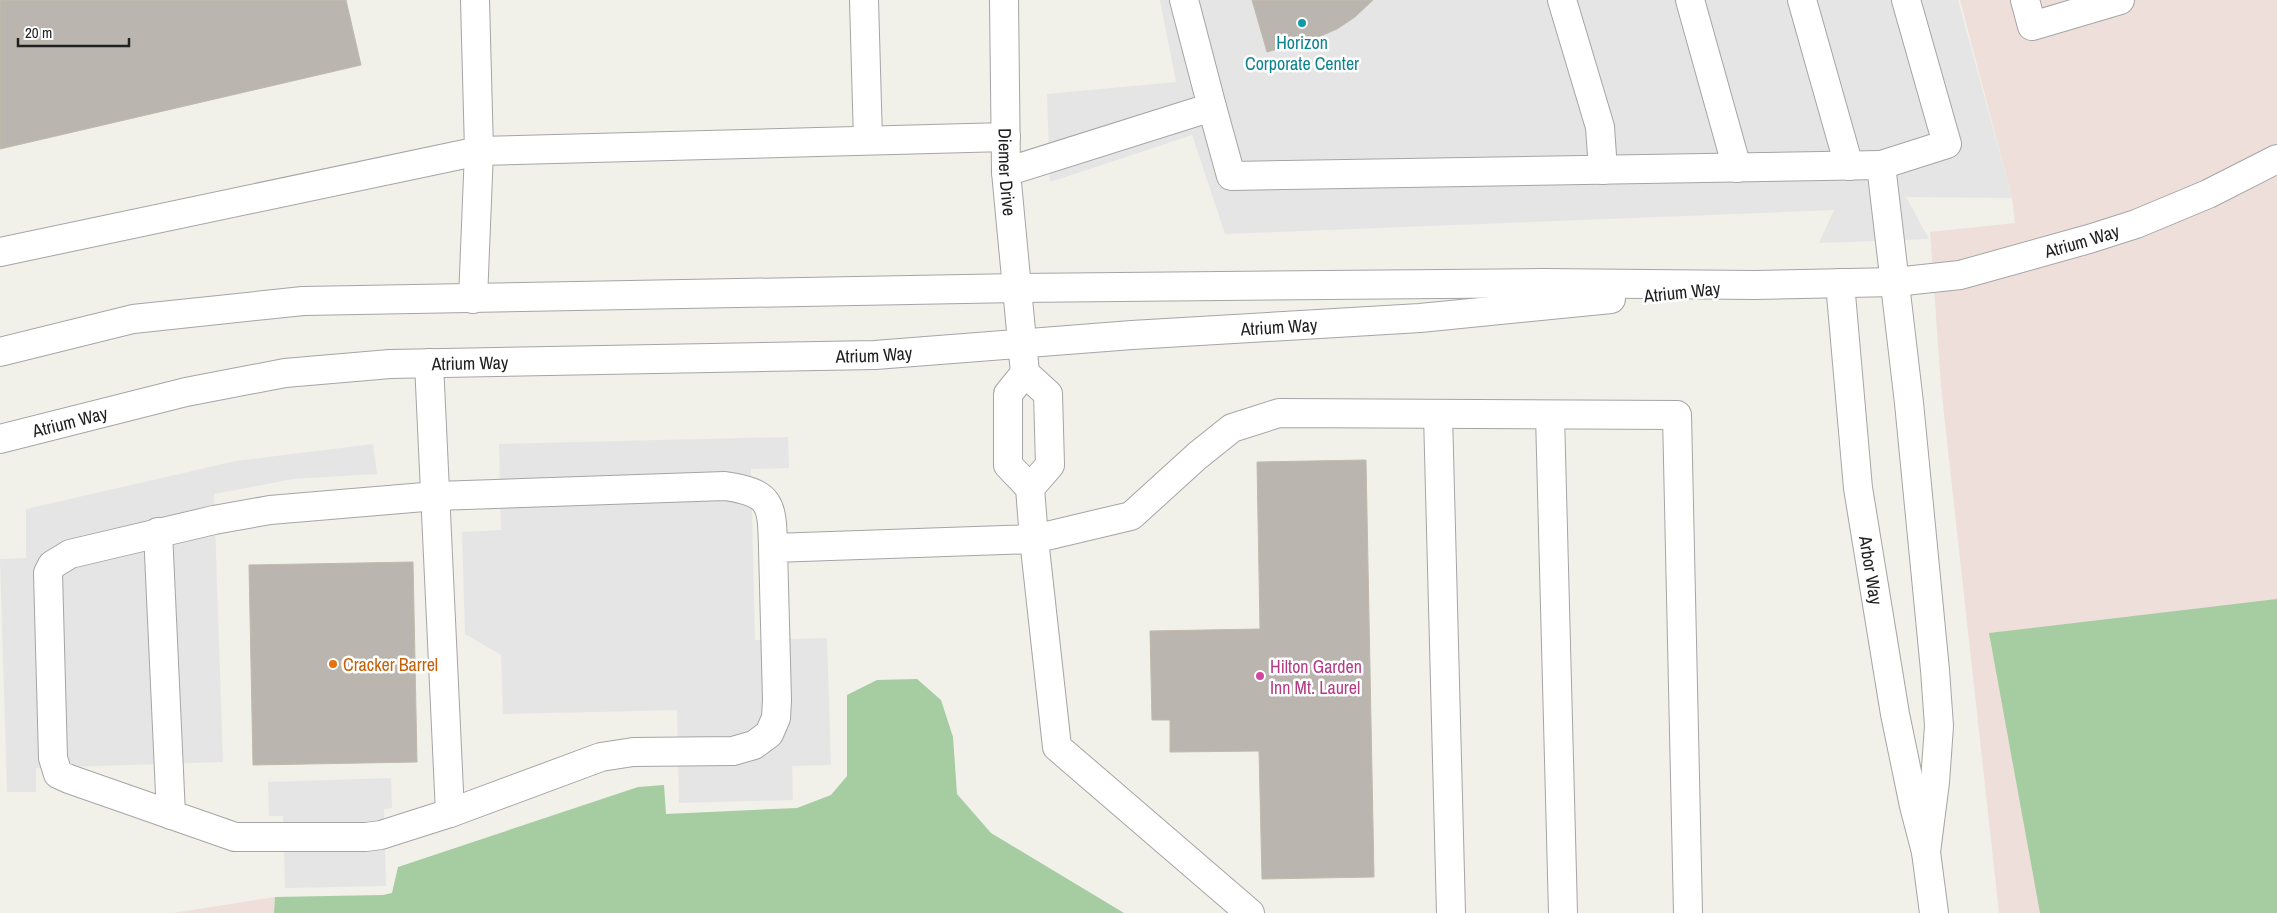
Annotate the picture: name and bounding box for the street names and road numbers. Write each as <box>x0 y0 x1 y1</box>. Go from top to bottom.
street label: Diemer Drive <box>993 128 1023 217</box>
street label: Atrium Way <box>2041 218 2123 264</box>
street label: Atrium Way <box>1642 276 1722 309</box>
street label: Atrium Way <box>1239 312 1318 341</box>
street label: Atrium Way <box>834 340 914 368</box>
street label: Atrium Way <box>430 349 509 376</box>
street label: Atrium Way <box>29 400 111 443</box>
street label: Arbor Way <box>1853 533 1889 607</box>

